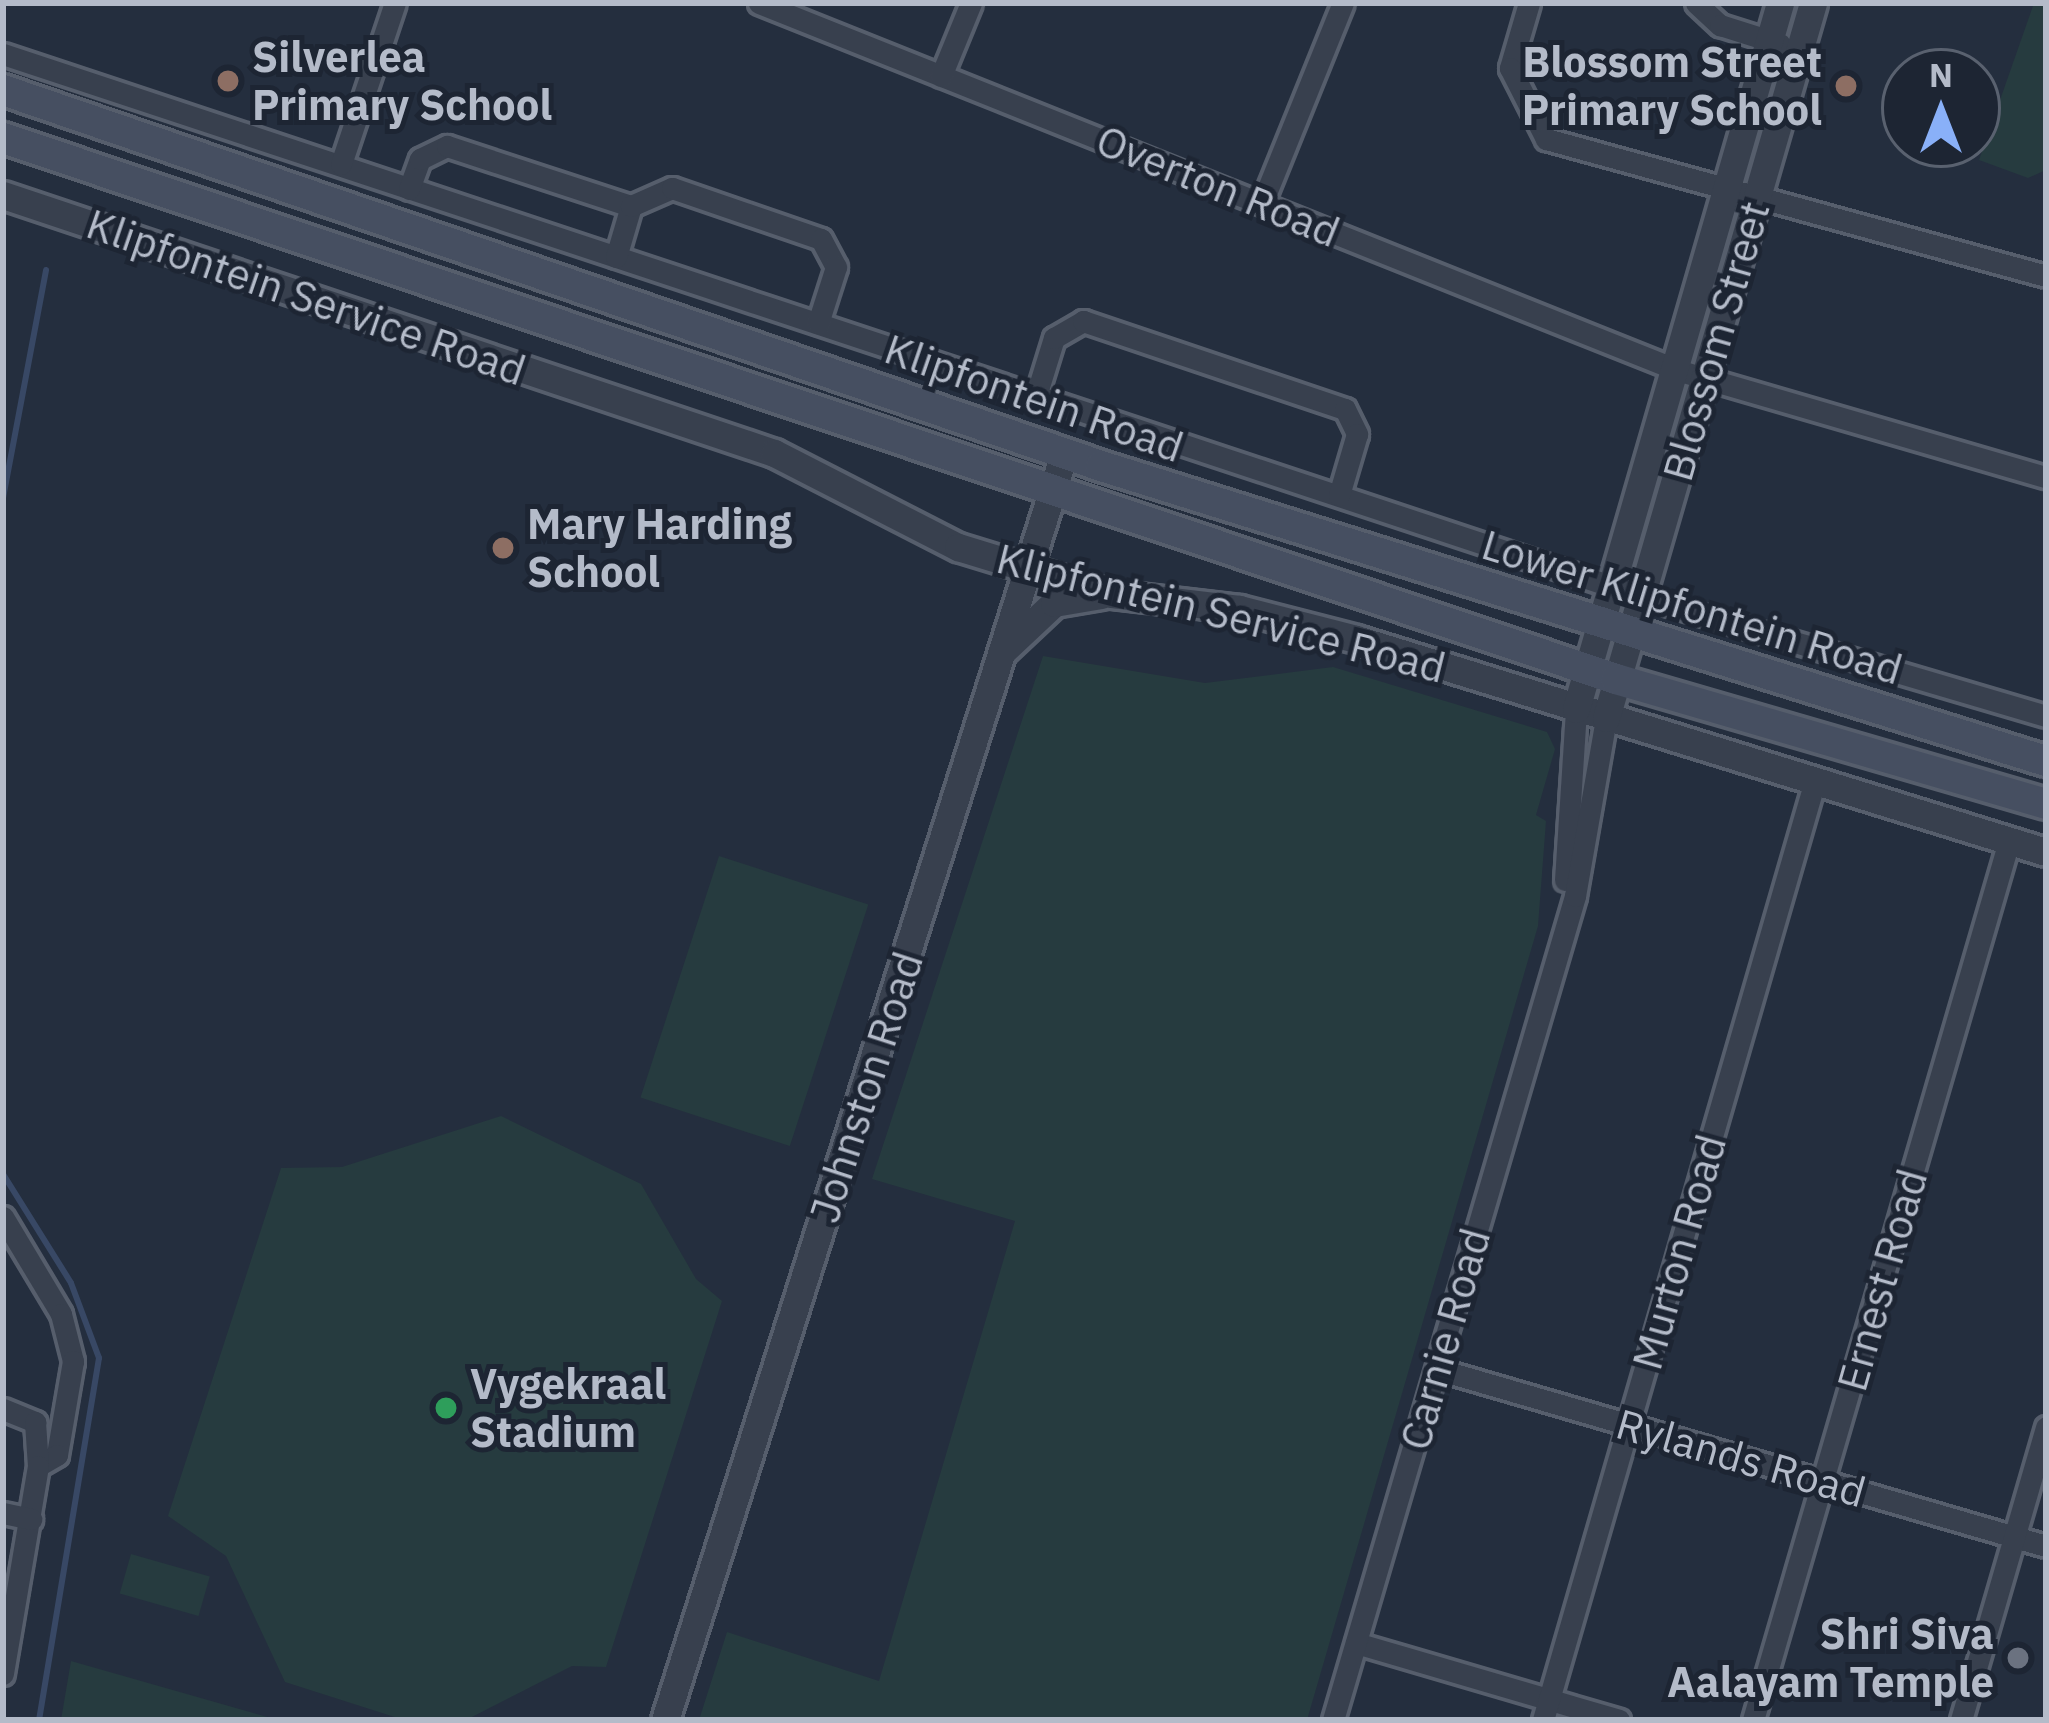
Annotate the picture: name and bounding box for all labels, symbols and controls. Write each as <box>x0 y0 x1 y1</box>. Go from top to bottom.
place label: Silverlea Primary School <box>252 32 552 130</box>
place label: Blossom Street Primary School <box>1522 37 1822 136</box>
north arrow <box>1881 48 2001 168</box>
text: N <box>1929 53 1953 96</box>
marker: Silverlea Primary School <box>215 68 241 94</box>
marker: Blossom Street Primary School <box>1833 73 1859 99</box>
street label: Overton Road <box>1089 114 1347 258</box>
street label: Blossom Street <box>1652 195 1780 487</box>
street label: Klipfontein Service Road <box>80 198 532 396</box>
street label: Klipfontein Road <box>878 323 1190 473</box>
place label: Mary Harding School <box>527 499 792 598</box>
street label: Lower Klipfontein Road <box>1476 519 1908 695</box>
street label: Klipfontein Service Road <box>992 533 1450 693</box>
marker: Mary Harding School <box>490 535 516 561</box>
street label: Johnston Road <box>799 945 933 1229</box>
street label: Murton Road <box>1621 1129 1737 1375</box>
street label: Ernest Road <box>1826 1163 1938 1397</box>
street label: Carnie Road <box>1389 1223 1501 1455</box>
place label: Vygekraal Stadium <box>470 1359 666 1458</box>
marker: Vygekraal Stadium <box>433 1395 459 1421</box>
street label: Rylands Road <box>1611 1398 1871 1518</box>
place label: Shri Siva Aalayam Temple <box>1667 1609 1994 1708</box>
marker: Shri Siva Aalayam Temple <box>2005 1645 2031 1671</box>

